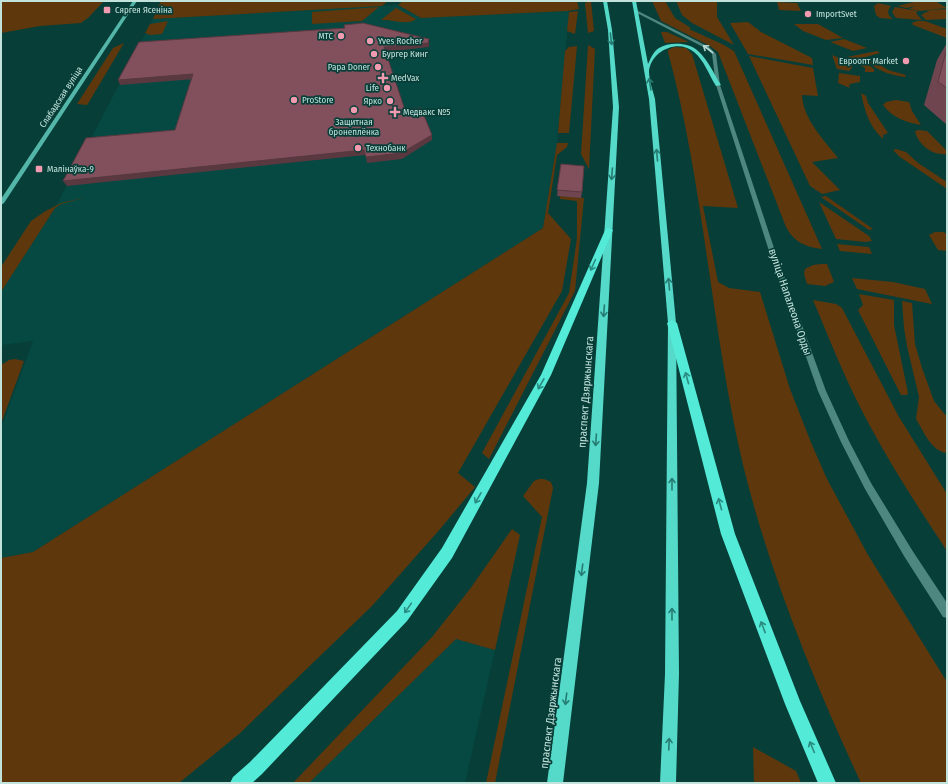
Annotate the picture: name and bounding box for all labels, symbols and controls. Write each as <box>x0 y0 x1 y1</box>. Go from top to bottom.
marker: Сяргея Ясеніна <box>102 5 112 15</box>
place label: Сяргея Ясеніна <box>115 5 173 15</box>
marker: ImportSvet <box>803 9 813 19</box>
place label: ImportSvet <box>816 9 857 19</box>
place label: МТС <box>318 31 333 41</box>
marker: МТС <box>336 31 346 41</box>
one-way arrow <box>607 32 615 45</box>
marker: Yves Rocher <box>365 36 375 46</box>
place label: Yves Rocher <box>378 36 423 46</box>
one-way arrow <box>703 45 714 53</box>
marker: Бургер Кинг <box>369 49 379 59</box>
place label: Бургер Кинг <box>382 49 429 59</box>
place label: Евроопт Market <box>839 56 898 66</box>
marker: Евроопт Market <box>901 56 911 66</box>
place label: Papa Doner <box>328 62 371 72</box>
marker: Papa Doner <box>373 62 383 72</box>
street label: Слабадская вуліца <box>38 64 85 129</box>
marker: MedVax <box>378 73 388 83</box>
place label: MedVax <box>391 73 419 83</box>
one-way arrow <box>646 78 654 91</box>
place label: Life <box>366 83 380 93</box>
marker: Life <box>382 83 392 93</box>
marker: ProStore <box>289 95 299 105</box>
place label: ProStore <box>302 95 334 105</box>
place label: Ярко <box>363 96 382 106</box>
marker: Ярко <box>385 96 395 106</box>
marker: Защитная бронеплёнка <box>349 105 359 115</box>
marker: Медвакс №5 <box>390 107 400 117</box>
place label: Медвакс №5 <box>403 107 450 117</box>
place label: Защитная бронеплёнка <box>329 117 380 137</box>
marker: Технобанк <box>353 143 363 153</box>
place label: Технобанк <box>366 143 406 153</box>
one-way arrow <box>654 149 661 162</box>
marker: Малінаўка-9 <box>34 164 44 174</box>
place label: Малінаўка-9 <box>47 164 94 174</box>
one-way arrow <box>609 167 616 180</box>
street label: вуліца Напалеона Орды <box>766 247 814 357</box>
one-way arrow <box>589 259 596 271</box>
one-way arrow <box>665 278 673 291</box>
one-way arrow <box>600 304 607 317</box>
street label: праспект Дзяржынскага <box>576 336 596 448</box>
one-way arrow <box>683 372 690 385</box>
one-way arrow <box>536 378 544 390</box>
one-way arrow <box>592 433 599 446</box>
one-way arrow <box>668 478 676 491</box>
one-way arrow <box>473 492 481 504</box>
one-way arrow <box>716 498 723 511</box>
one-way arrow <box>578 563 586 576</box>
one-way arrow <box>404 602 412 613</box>
one-way arrow <box>668 608 676 621</box>
one-way arrow <box>759 621 767 633</box>
street label: праспект Дзяржынскага <box>538 657 564 769</box>
one-way arrow <box>562 692 570 705</box>
one-way arrow <box>666 738 673 751</box>
one-way arrow <box>808 742 815 754</box>

